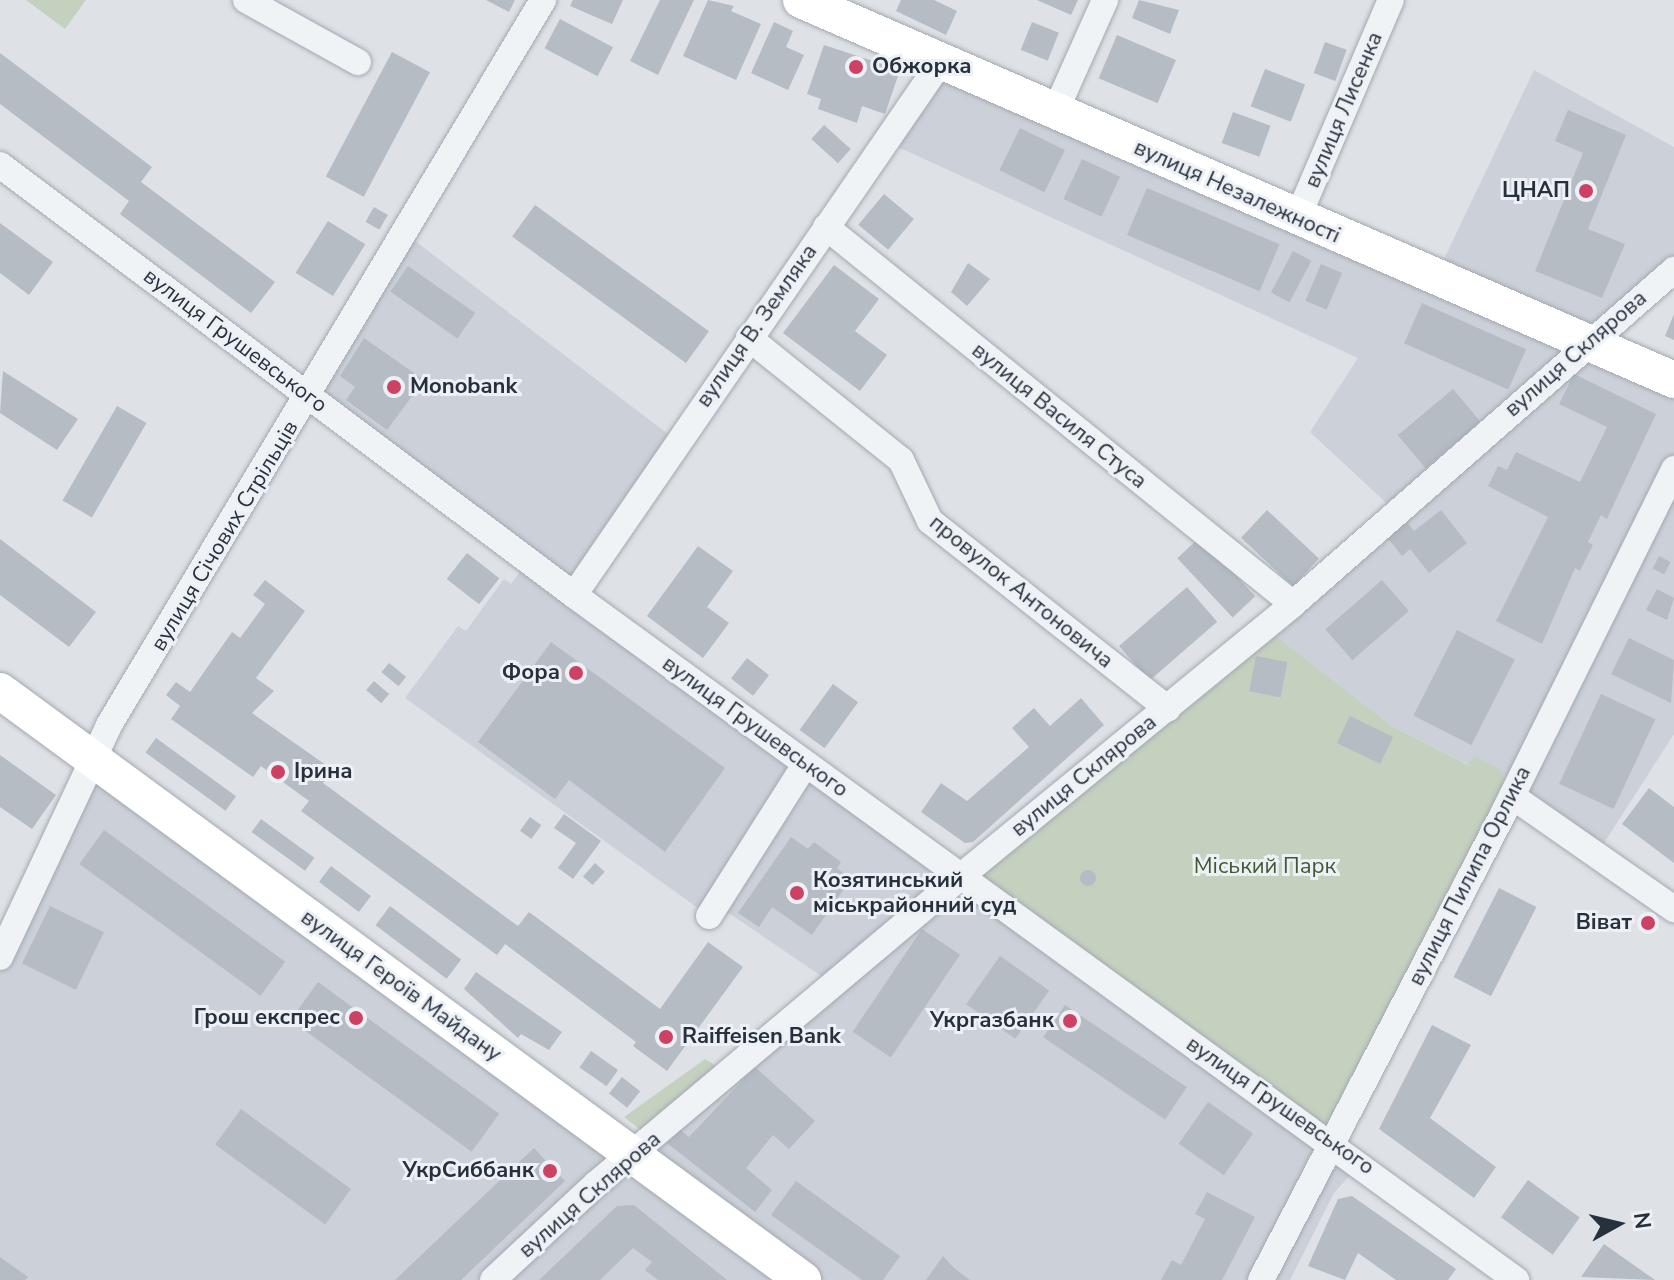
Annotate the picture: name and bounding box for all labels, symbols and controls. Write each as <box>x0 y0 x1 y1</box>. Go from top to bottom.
street label: вулиця Лисенка <box>1299 28 1389 192</box>
place label: Обжорка <box>872 54 972 80</box>
marker: Обжорка <box>847 58 865 76</box>
street label: вулиця Незалежності <box>1130 135 1344 249</box>
place label: ЦНАП <box>1502 178 1570 204</box>
marker: ЦНАП <box>1577 182 1595 200</box>
street label: вулиця В. Земляка <box>691 239 823 413</box>
street label: вулиця Грушевського <box>138 263 332 419</box>
street label: вулиця Склярова <box>1500 285 1652 423</box>
street label: вулиця Василя Стуса <box>966 337 1152 495</box>
place label: Monobank <box>410 374 517 400</box>
marker: Monobank <box>385 378 403 396</box>
street label: вулиця Січових Стрільців <box>146 416 304 656</box>
street label: провулок Антоновича <box>924 510 1118 674</box>
street label: вулиця Грушевського <box>657 651 853 803</box>
place label: Фора <box>502 660 560 686</box>
marker: Фора <box>567 664 585 682</box>
street label: вулиця Склярова <box>1006 709 1162 843</box>
place label: Ірина <box>294 759 353 785</box>
street label: вулиця Пилипа Орлика <box>1403 762 1537 990</box>
marker: Ірина <box>269 763 287 781</box>
park label: Міський Парк <box>1194 854 1336 880</box>
place label: Козятинський міськрайонний суд <box>813 867 1016 918</box>
marker: Козятинський міськрайонний суд <box>788 884 806 902</box>
street label: вулиця Героїв Майдану <box>296 904 506 1068</box>
place label: Віват <box>1576 910 1632 936</box>
marker: Віват <box>1639 914 1657 932</box>
place label: Грош експрес <box>194 1005 340 1031</box>
place label: Укргазбанк <box>930 1008 1054 1034</box>
marker: Грош експрес <box>347 1009 365 1027</box>
marker: Укргазбанк <box>1061 1012 1079 1030</box>
place label: Raiffeisen Bank <box>682 1024 841 1050</box>
marker: Raiffeisen Bank <box>657 1028 675 1046</box>
street label: вулиця Грушевського <box>1181 1031 1379 1181</box>
street label: вулиця Склярова <box>514 1126 666 1264</box>
place label: УкрСиббанк <box>403 1158 534 1184</box>
marker: УкрСиббанк <box>541 1162 559 1180</box>
north arrow <box>1578 1184 1658 1264</box>
text: N <box>1626 1210 1658 1231</box>

